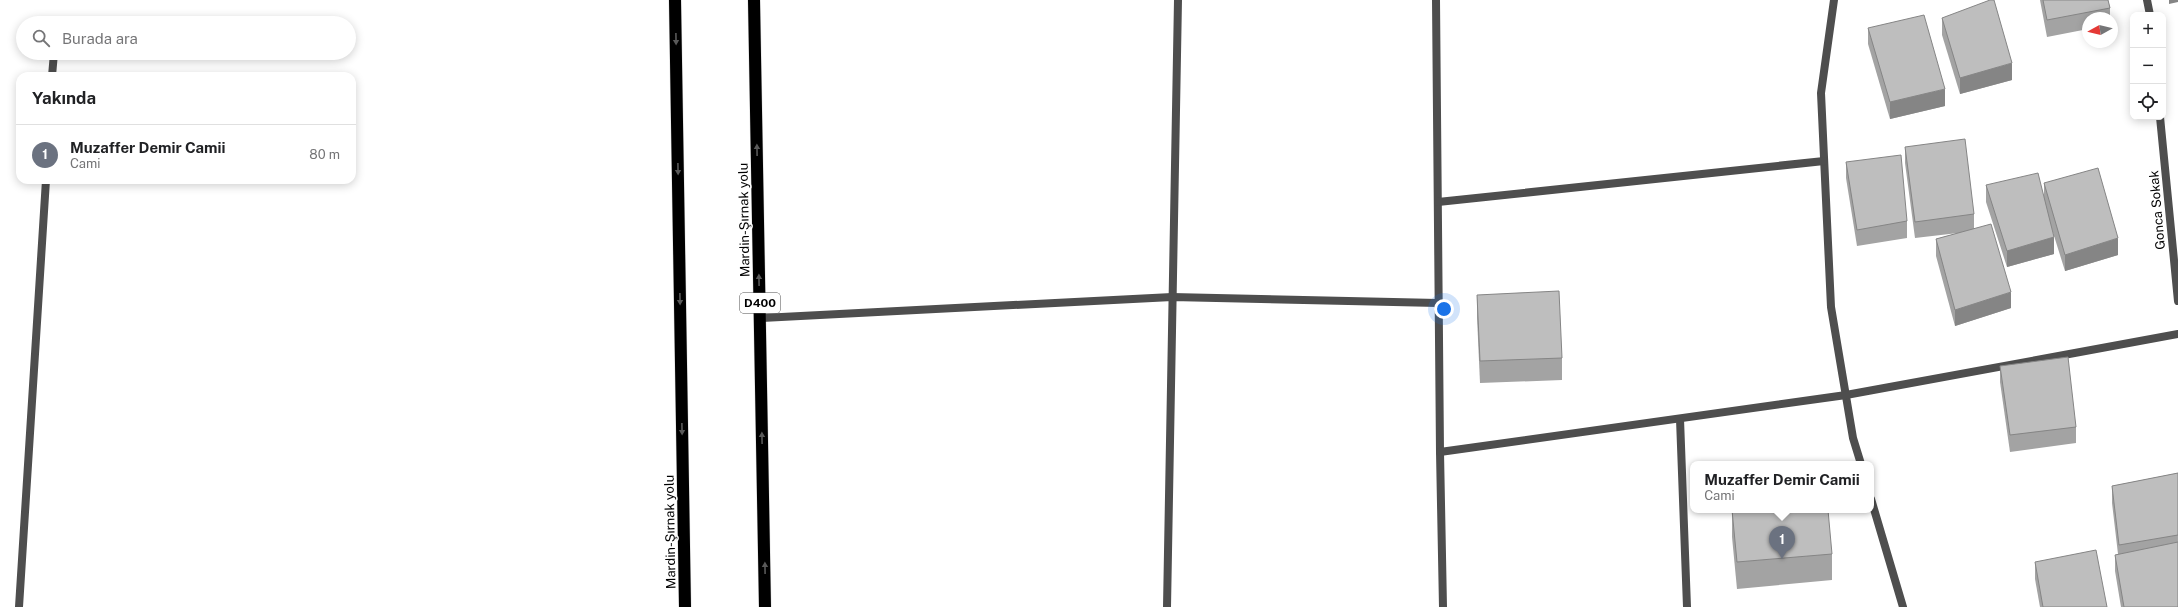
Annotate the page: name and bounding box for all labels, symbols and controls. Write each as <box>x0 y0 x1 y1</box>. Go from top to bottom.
north arrow <box>2082 12 2118 48</box>
map controls <box>2130 12 2166 120</box>
button: + <box>2130 12 2166 48</box>
search box <box>16 16 356 60</box>
icon: search <box>30 27 52 49</box>
text: Burada ara <box>62 30 138 47</box>
one-way arrow <box>673 33 679 46</box>
button: − <box>2130 48 2166 84</box>
button: locate <box>2130 84 2166 120</box>
text: Yakında <box>32 88 96 108</box>
text: Muzaffer Demir Camii <box>70 139 226 156</box>
one-way arrow <box>754 143 760 156</box>
text: 1 <box>42 147 48 162</box>
text: 80 m <box>309 147 340 162</box>
text: Cami <box>70 156 100 171</box>
one-way arrow <box>675 163 681 176</box>
street label: Mardin-Şırnak yolu <box>736 163 752 277</box>
street label: Gonca Sokak <box>2146 170 2168 250</box>
one-way arrow <box>756 274 763 286</box>
one-way arrow <box>677 293 683 306</box>
road number: D400 <box>740 293 780 313</box>
your location <box>1434 299 1454 319</box>
one-way arrow <box>679 423 685 436</box>
one-way arrow <box>759 432 766 444</box>
popup <box>1690 461 1874 513</box>
text: Muzaffer Demir Camii <box>1704 471 1860 488</box>
street label: Mardin-Şırnak yolu <box>662 475 678 589</box>
text: Cami <box>1704 488 1735 503</box>
pin: 1 <box>1769 526 1795 559</box>
one-way arrow <box>762 561 768 574</box>

